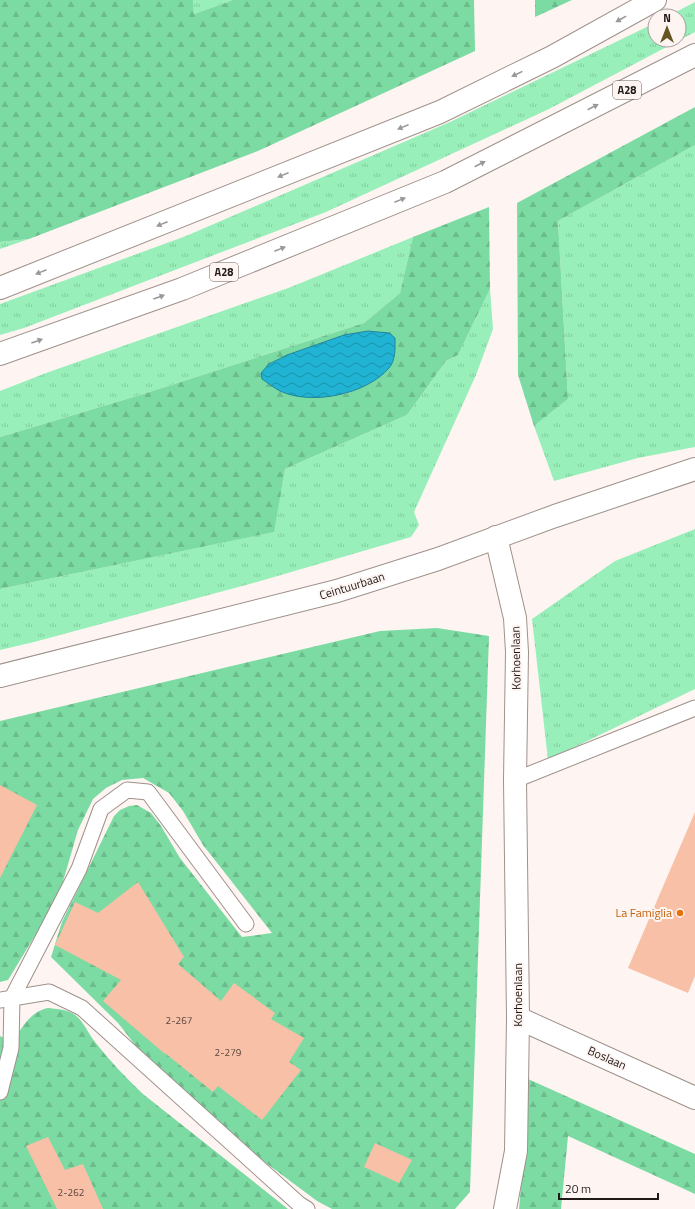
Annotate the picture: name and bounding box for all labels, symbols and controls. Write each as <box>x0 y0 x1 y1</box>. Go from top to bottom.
north arrow <box>647 8 687 48</box>
text: N <box>663 10 671 26</box>
one-way arrow <box>615 15 627 22</box>
one-way arrow <box>511 71 523 77</box>
road number: A28 <box>613 81 641 99</box>
one-way arrow <box>587 104 599 110</box>
one-way arrow <box>397 124 409 130</box>
one-way arrow <box>474 161 486 167</box>
one-way arrow <box>276 173 288 179</box>
one-way arrow <box>395 197 406 203</box>
one-way arrow <box>156 221 168 227</box>
one-way arrow <box>275 246 286 252</box>
road number: A28 <box>210 263 238 281</box>
one-way arrow <box>35 269 47 275</box>
one-way arrow <box>154 294 166 300</box>
one-way arrow <box>31 337 43 343</box>
street label: Ceintuurbaan <box>317 567 387 604</box>
street label: Korhoenlaan <box>505 626 526 690</box>
place label: La Famiglia <box>615 903 672 922</box>
marker: La Famiglia <box>675 908 685 918</box>
street label: Korhoenlaan <box>508 963 527 1027</box>
house number: 2-267 <box>166 1013 192 1028</box>
street label: Boslaan <box>585 1041 630 1074</box>
house number: 2-279 <box>215 1045 242 1060</box>
scale bar <box>559 1175 658 1201</box>
text: 20 m <box>565 1179 591 1198</box>
house number: 2-262 <box>58 1185 84 1200</box>

